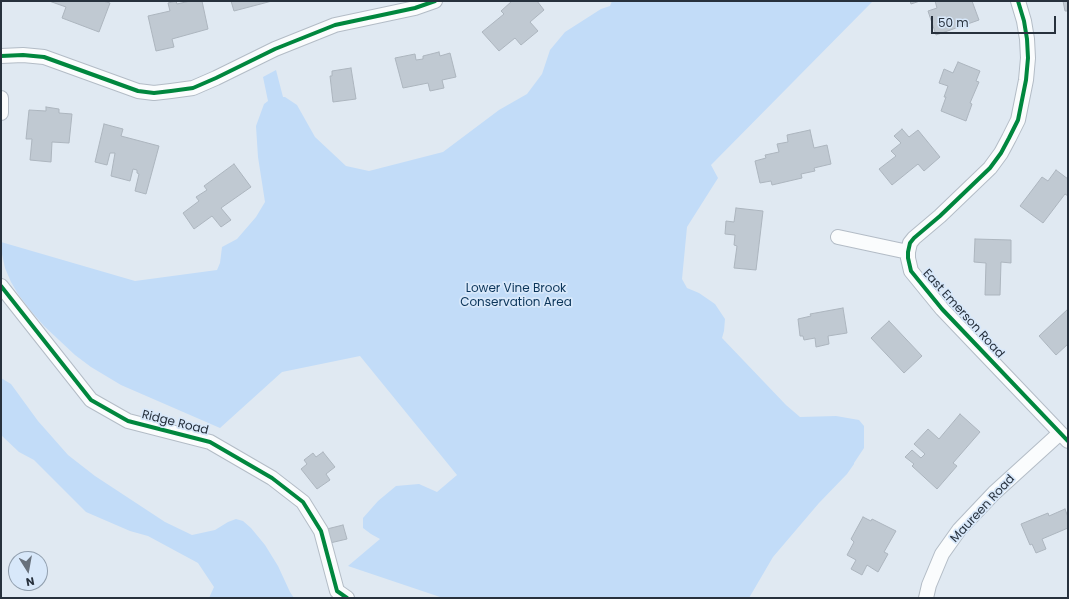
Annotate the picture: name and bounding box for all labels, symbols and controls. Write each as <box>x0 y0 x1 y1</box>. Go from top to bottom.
scale bar <box>933 8 1058 34</box>
text: 50 m <box>938 14 969 31</box>
street label: East Emerson Road <box>919 267 1007 361</box>
park label: Lower Vine Brook Conservation Area <box>460 282 572 310</box>
street label: Ridge Road <box>140 408 210 438</box>
street label: Maureen Road <box>948 472 1018 546</box>
north arrow <box>8 551 48 591</box>
text: N <box>25 573 36 590</box>

